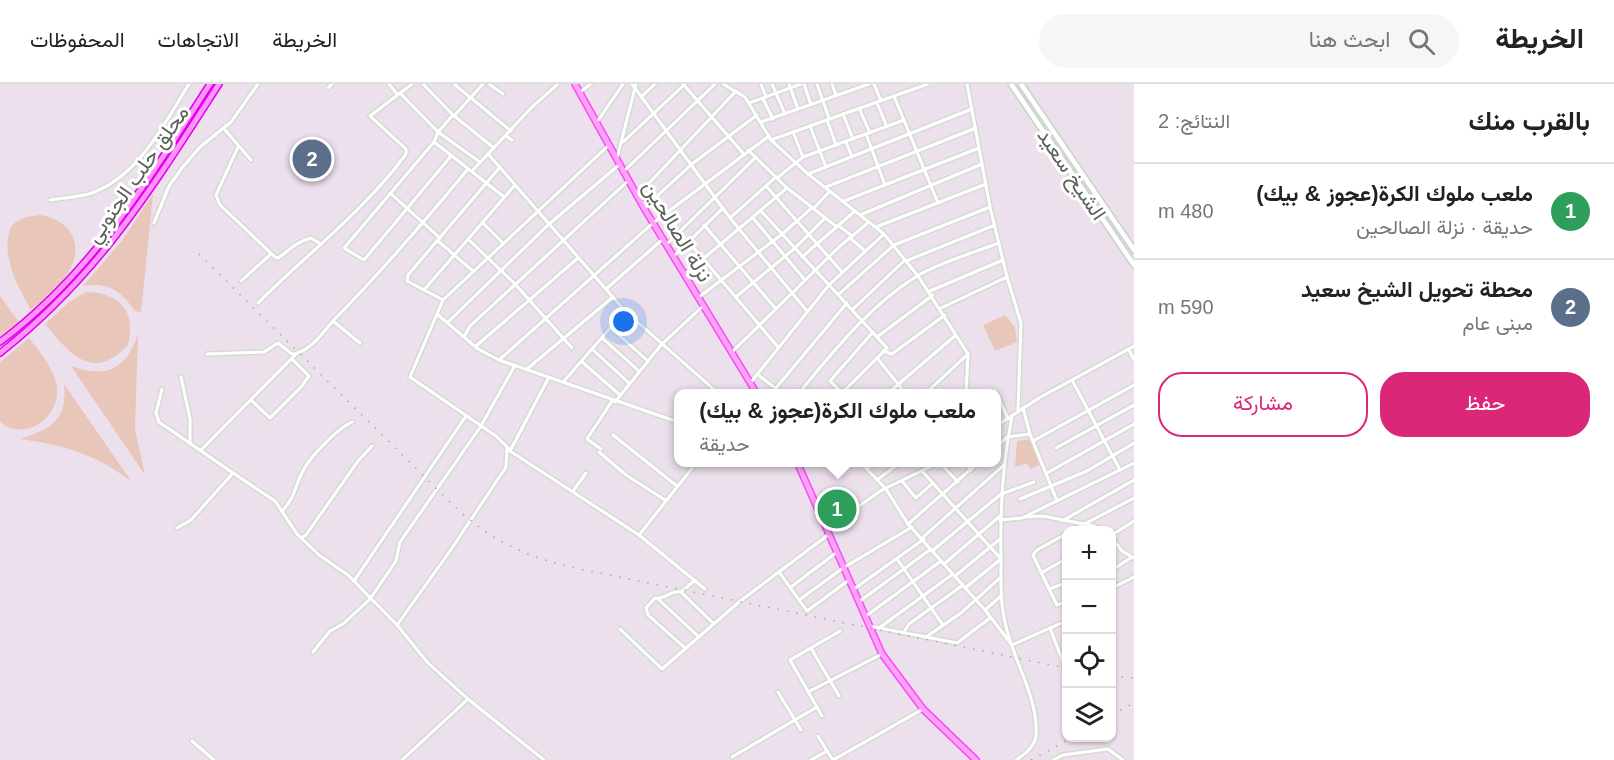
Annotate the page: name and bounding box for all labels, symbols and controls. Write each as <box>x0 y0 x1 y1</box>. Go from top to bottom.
search box <box>1039 14 1459 68</box>
text: الخريطة <box>1495 23 1584 54</box>
icon: search <box>1405 25 1438 58</box>
text: ابحث هنا <box>1309 27 1390 52</box>
text: المحفوظات <box>30 28 125 51</box>
text: الاتجاهات <box>158 28 239 51</box>
text: الخريطة <box>272 28 337 51</box>
street label: محلق حلب الجنوبي <box>81 101 198 250</box>
text: بالقرب منك <box>1469 106 1590 136</box>
text: النتائج: 2 <box>1158 110 1230 132</box>
street label: الشيخ سعيد <box>1031 124 1111 226</box>
pin: 2 <box>292 136 332 182</box>
street label: نزلة الصالحين <box>637 176 717 287</box>
text: ملعب ملوك الكرة(عجوز & بيك) <box>1256 181 1533 206</box>
text: 480 m <box>1158 200 1214 222</box>
text: 1 <box>1565 200 1576 222</box>
text: حديقة · نزلة الصالحين <box>1356 216 1533 238</box>
text: محطة تحويل الشيخ سعيد <box>1301 277 1533 302</box>
text: 590 m <box>1158 296 1214 318</box>
text: 2 <box>1565 296 1576 318</box>
your location <box>609 307 638 336</box>
text: مبنى عام <box>1463 312 1533 334</box>
button: مشاركة <box>1158 372 1368 437</box>
button: حفظ <box>1380 372 1590 437</box>
popup <box>674 389 1001 467</box>
text: ملعب ملوك الكرة(عجوز & بيك) <box>699 398 976 423</box>
text: حديقة <box>699 433 750 455</box>
pin: 1 <box>818 486 856 532</box>
map controls <box>1062 526 1116 742</box>
button: + <box>1062 526 1116 580</box>
button: − <box>1062 580 1116 634</box>
button: locate <box>1062 634 1116 688</box>
button: layers <box>1062 688 1116 742</box>

